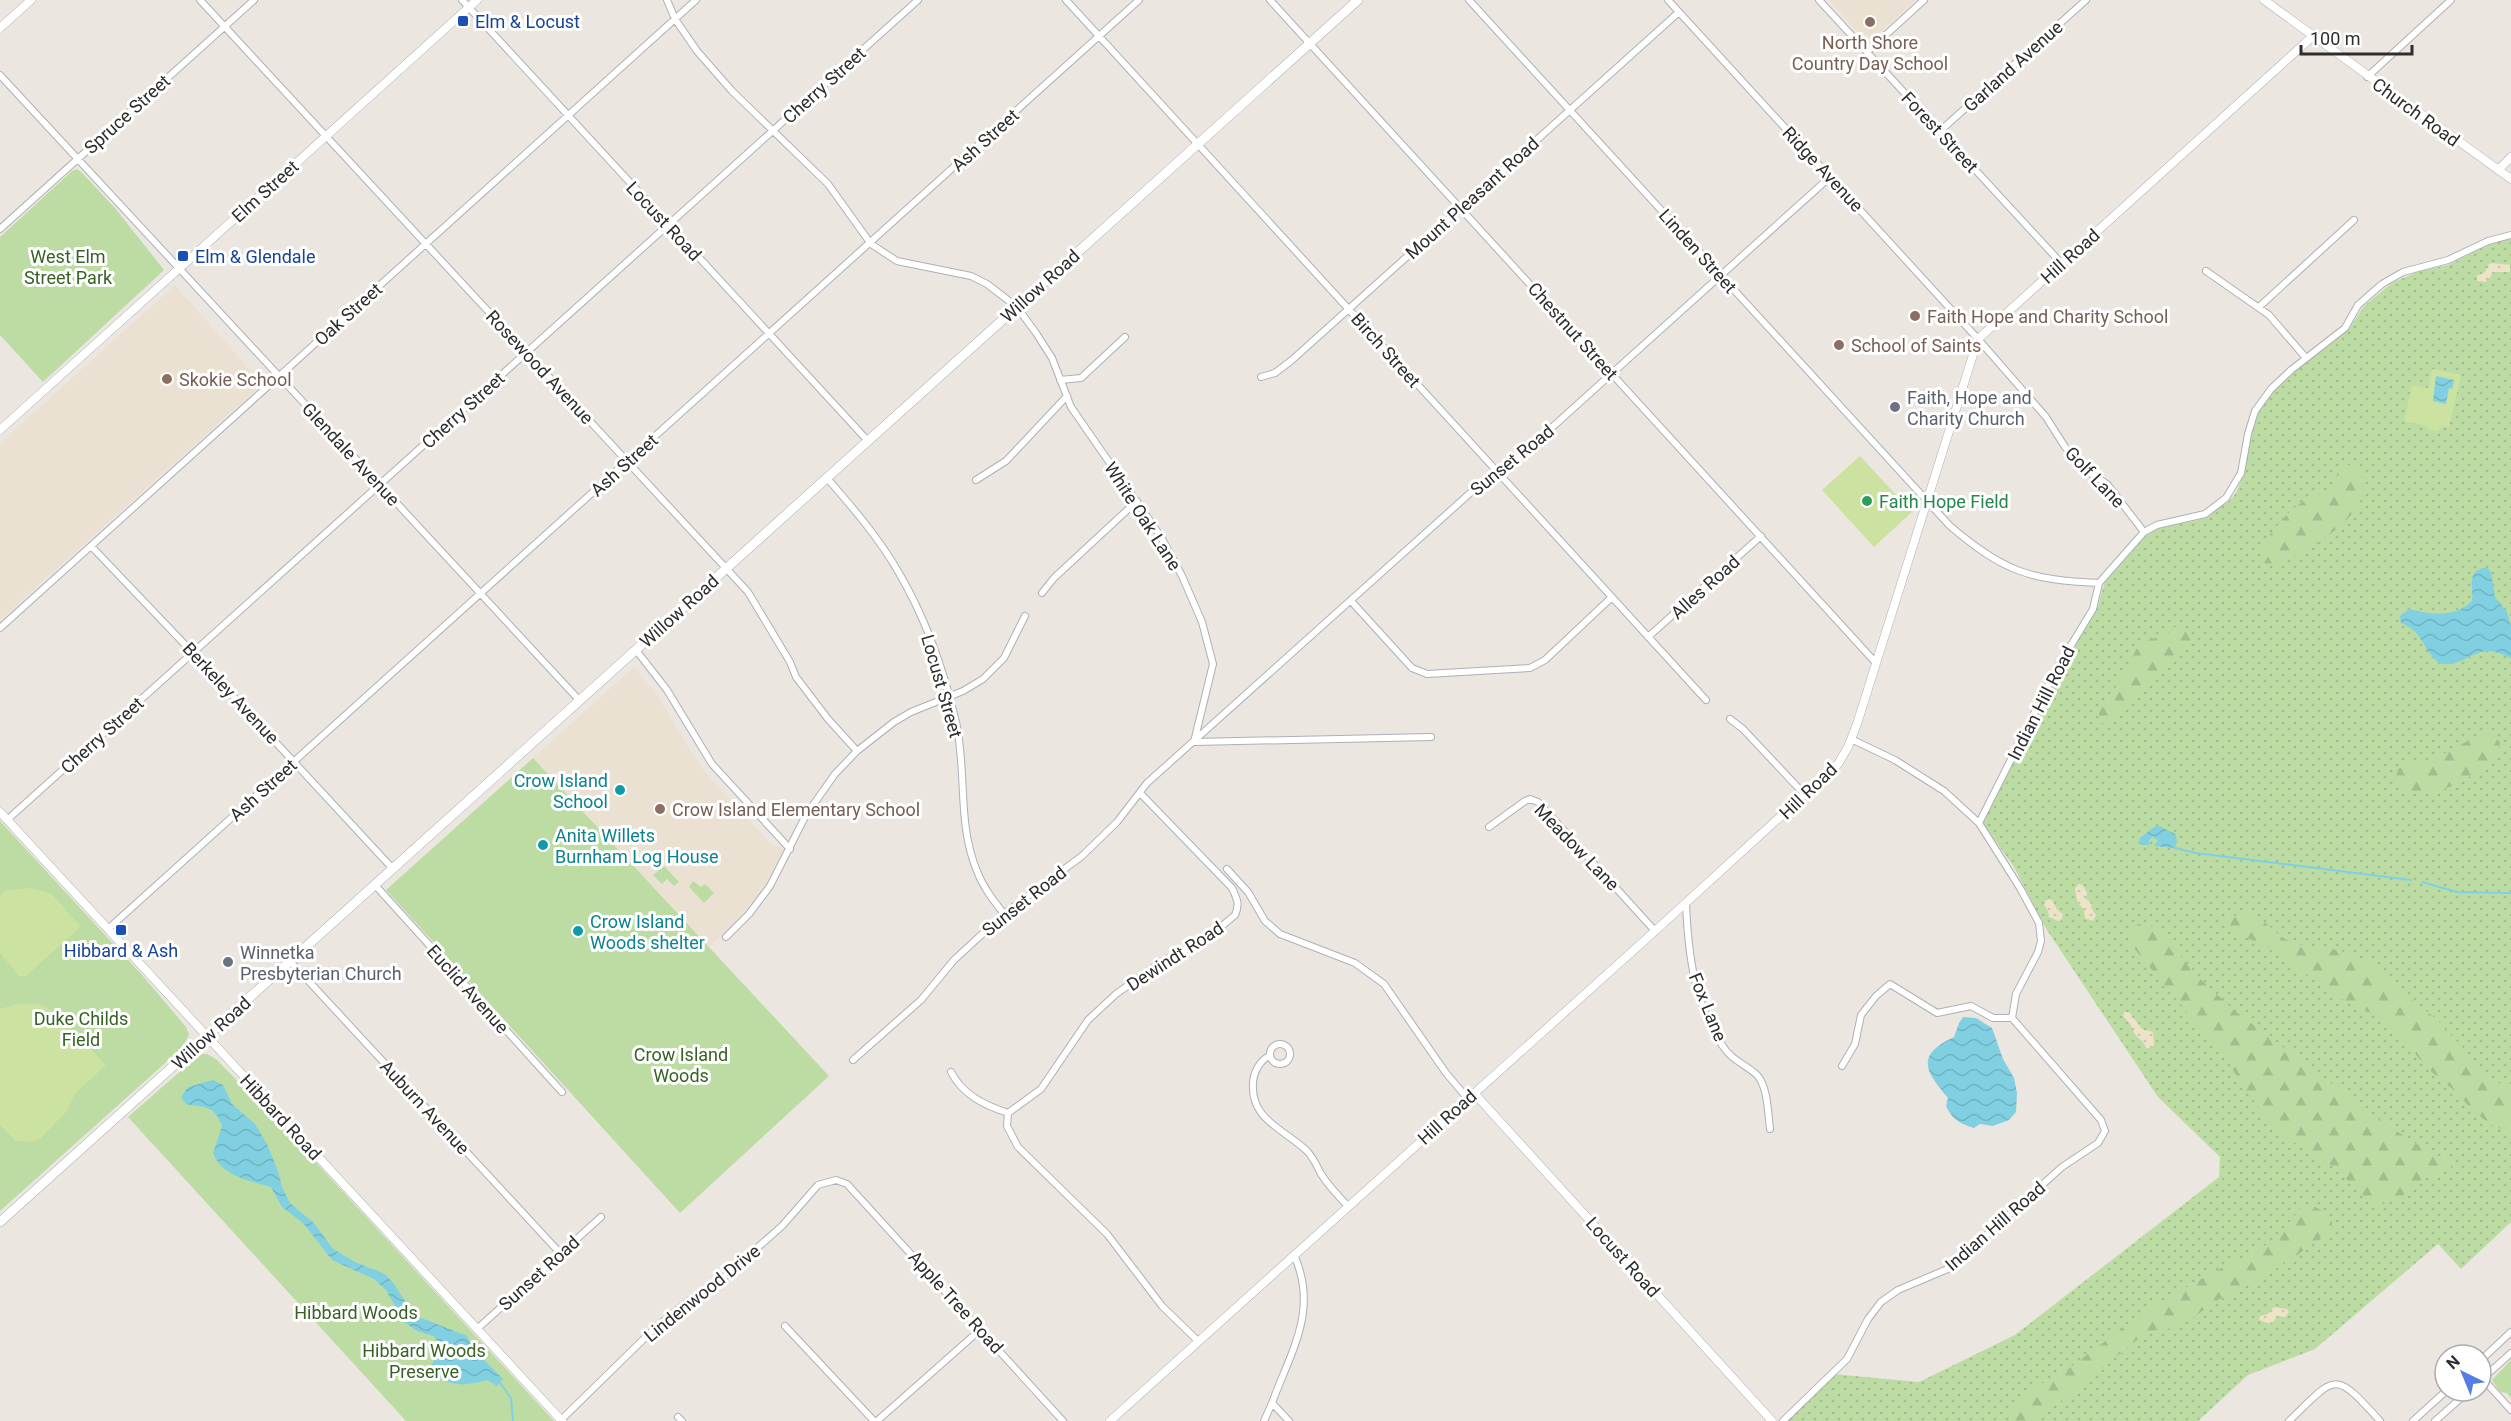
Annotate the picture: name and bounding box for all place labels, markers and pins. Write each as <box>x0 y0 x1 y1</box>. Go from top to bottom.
place label: Elm & Locust <box>475 11 580 32</box>
marker: Elm & Locust <box>456 14 470 28</box>
marker: North Shore Country Day School <box>1863 15 1877 29</box>
place label: North Shore Country Day School <box>1792 32 1948 74</box>
place label: Elm & Glendale <box>195 246 316 267</box>
marker: Elm & Glendale <box>176 249 190 263</box>
place label: Faith Hope and Charity School <box>1927 306 2168 327</box>
marker: Faith Hope and Charity School <box>1908 309 1922 323</box>
place label: School of Saints <box>1851 335 1981 356</box>
marker: School of Saints <box>1832 338 1846 352</box>
place label: Skokie School <box>179 369 292 390</box>
marker: Skokie School <box>160 372 174 386</box>
place label: Faith, Hope and Charity Church <box>1907 387 2032 429</box>
marker: Faith, Hope and Charity Church <box>1888 400 1902 414</box>
place label: Faith Hope Field <box>1879 491 2009 512</box>
marker: Faith Hope Field <box>1860 494 1874 508</box>
place label: Crow Island School <box>514 770 608 812</box>
marker: Crow Island School <box>613 783 627 797</box>
place label: Crow Island Elementary School <box>672 799 920 820</box>
marker: Crow Island Elementary School <box>653 802 667 816</box>
place label: Anita Willets Burnham Log House <box>555 825 719 867</box>
marker: Anita Willets Burnham Log House <box>536 838 550 852</box>
place label: Crow Island Woods shelter <box>590 911 705 953</box>
marker: Hibbard & Ash <box>114 923 128 937</box>
marker: Crow Island Woods shelter <box>571 924 585 938</box>
place label: Hibbard & Ash <box>64 940 178 961</box>
place label: Winnetka Presbyterian Church <box>240 942 402 984</box>
marker: Winnetka Presbyterian Church <box>221 955 235 969</box>

